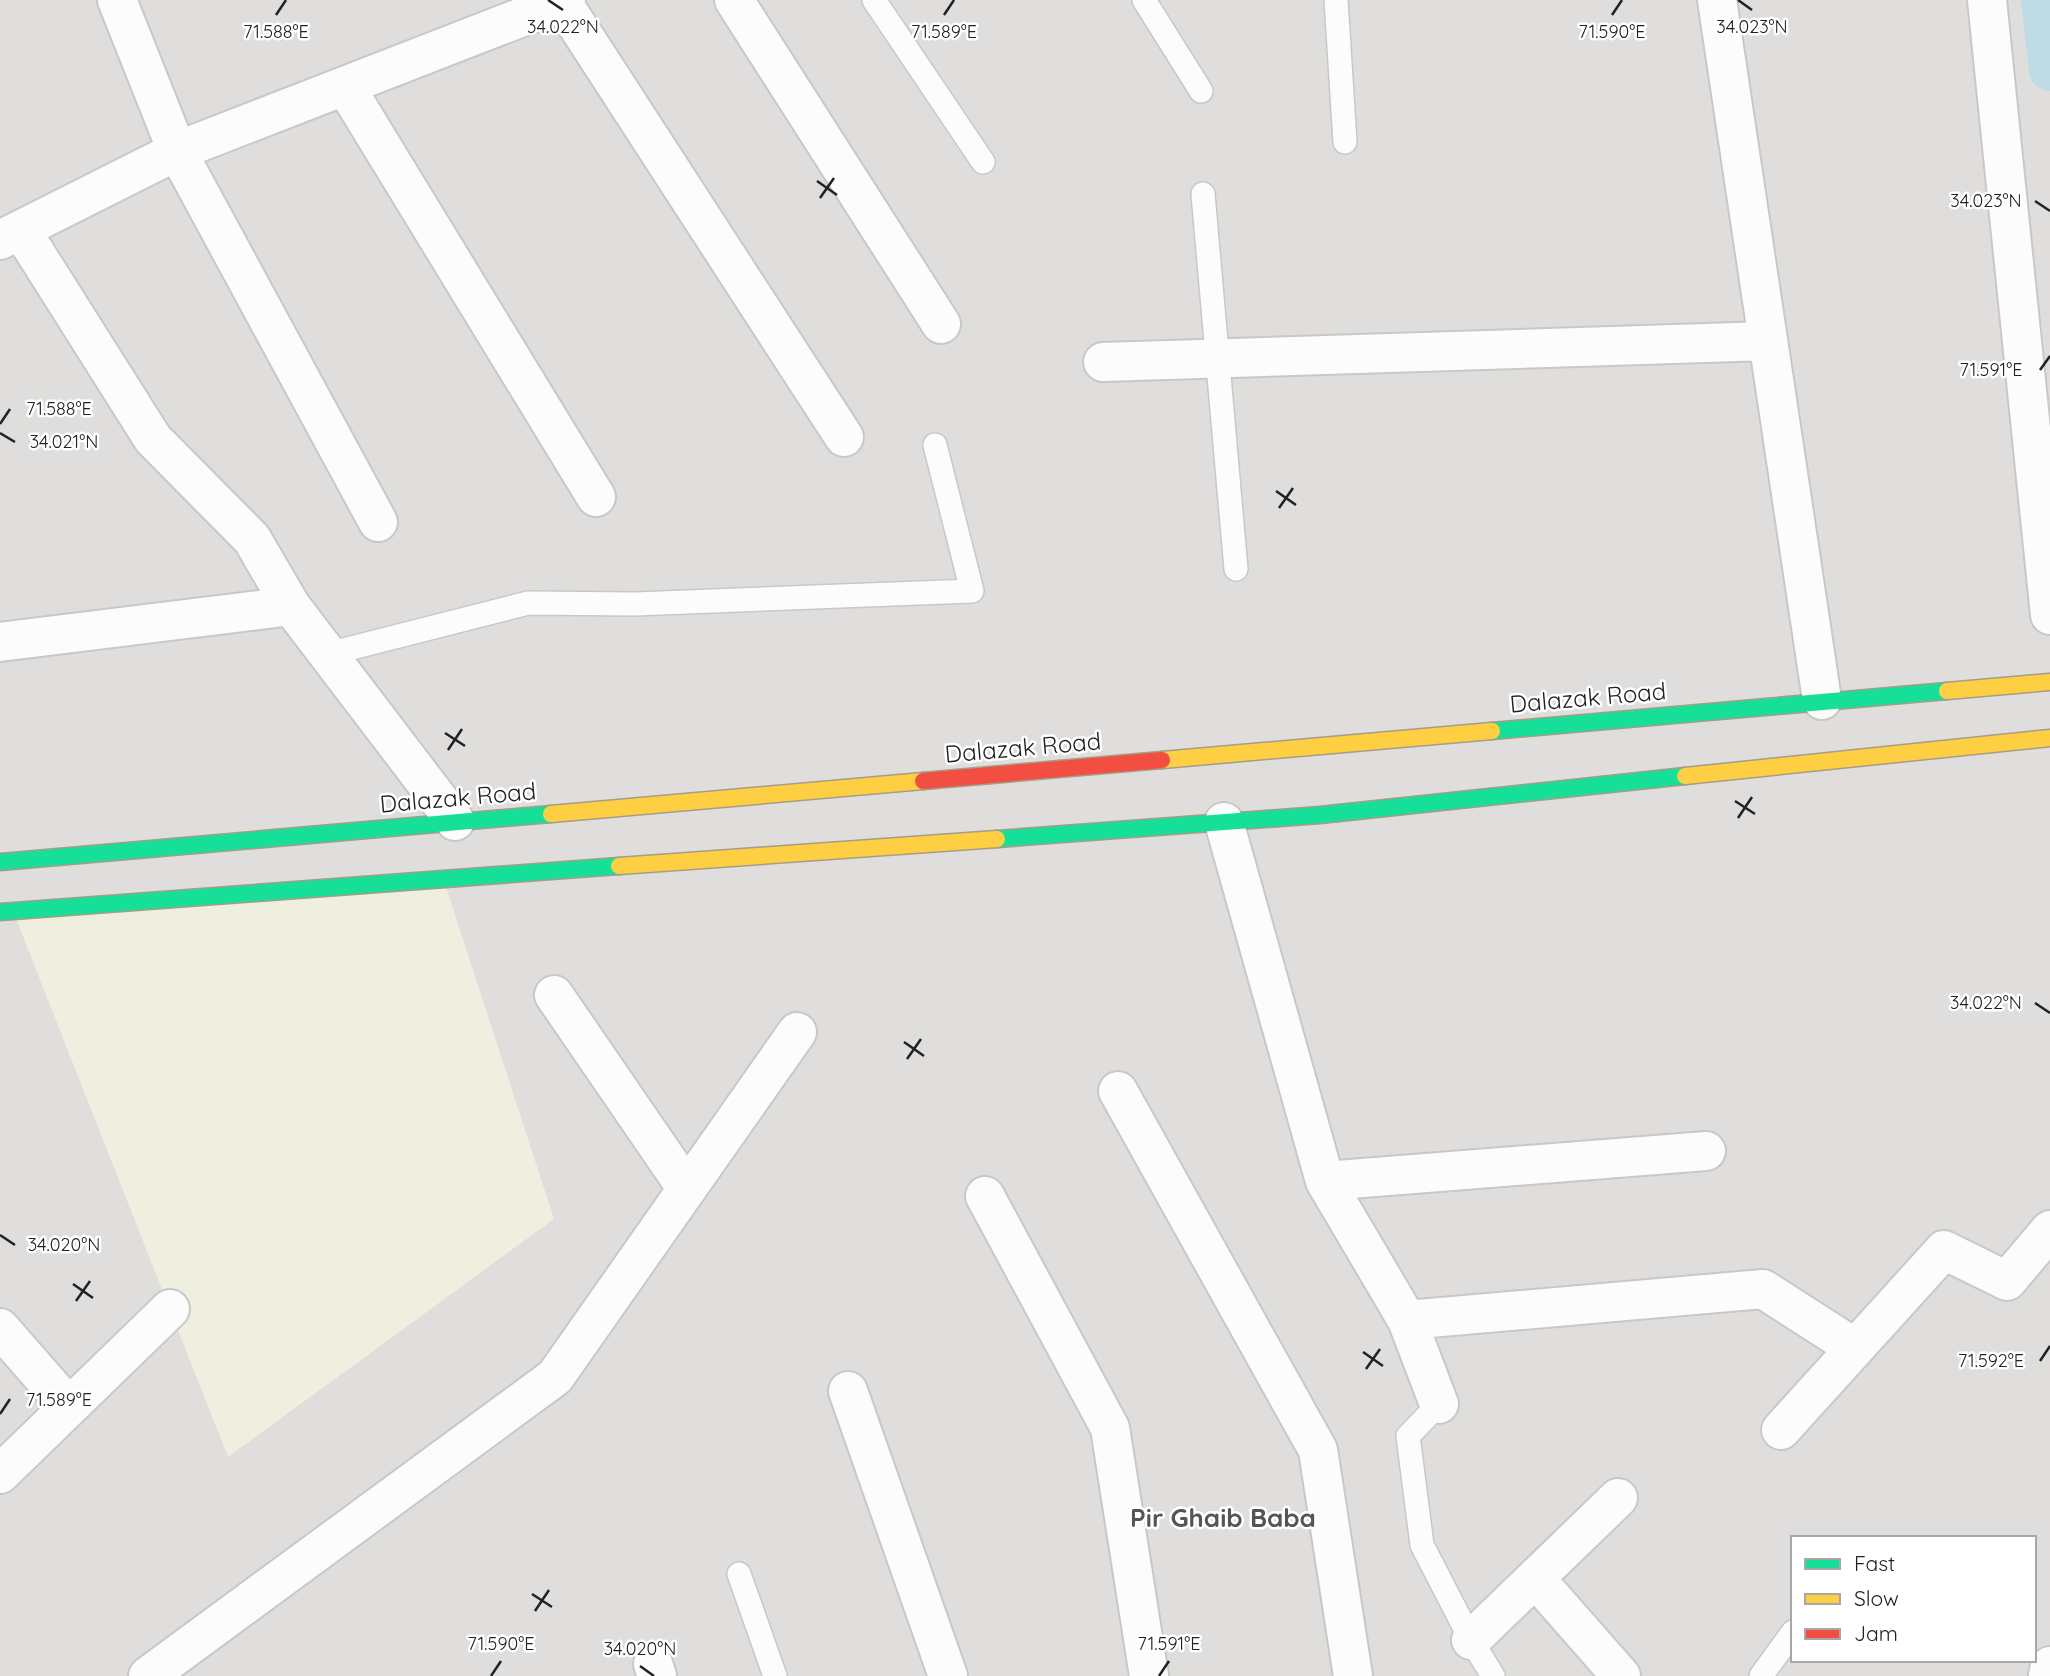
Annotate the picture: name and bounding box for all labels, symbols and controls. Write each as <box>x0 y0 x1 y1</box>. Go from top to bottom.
text: 34.022°N <box>527 15 599 38</box>
text: 34.023°N <box>1716 15 1788 38</box>
text: 71.588°E <box>243 20 309 43</box>
text: 71.589°E <box>911 20 977 43</box>
text: 71.590°E <box>1579 20 1645 43</box>
text: 34.023°N <box>1950 189 2022 212</box>
text: 71.591°E <box>1960 358 2022 381</box>
text: 71.588°E <box>26 397 92 420</box>
text: 34.021°N <box>30 430 98 453</box>
street label: Dalazak Road <box>1508 675 1667 719</box>
street label: Dalazak Road <box>943 725 1102 769</box>
street label: Dalazak Road <box>378 775 537 819</box>
text: 34.022°N <box>1950 991 2022 1014</box>
text: 34.020°N <box>28 1233 100 1256</box>
text: 71.592°E <box>1958 1349 2024 1372</box>
text: 71.589°E <box>26 1388 92 1411</box>
district label: Pir Ghaib Baba <box>1130 1501 1316 1534</box>
legend <box>1791 1536 2036 1662</box>
text: Fast <box>1854 1550 1895 1576</box>
text: Slow <box>1854 1585 1899 1611</box>
text: Jam <box>1854 1620 1898 1646</box>
text: 71.590°E <box>468 1632 534 1655</box>
text: 71.591°E <box>1138 1632 1200 1655</box>
text: 34.020°N <box>604 1637 676 1660</box>

